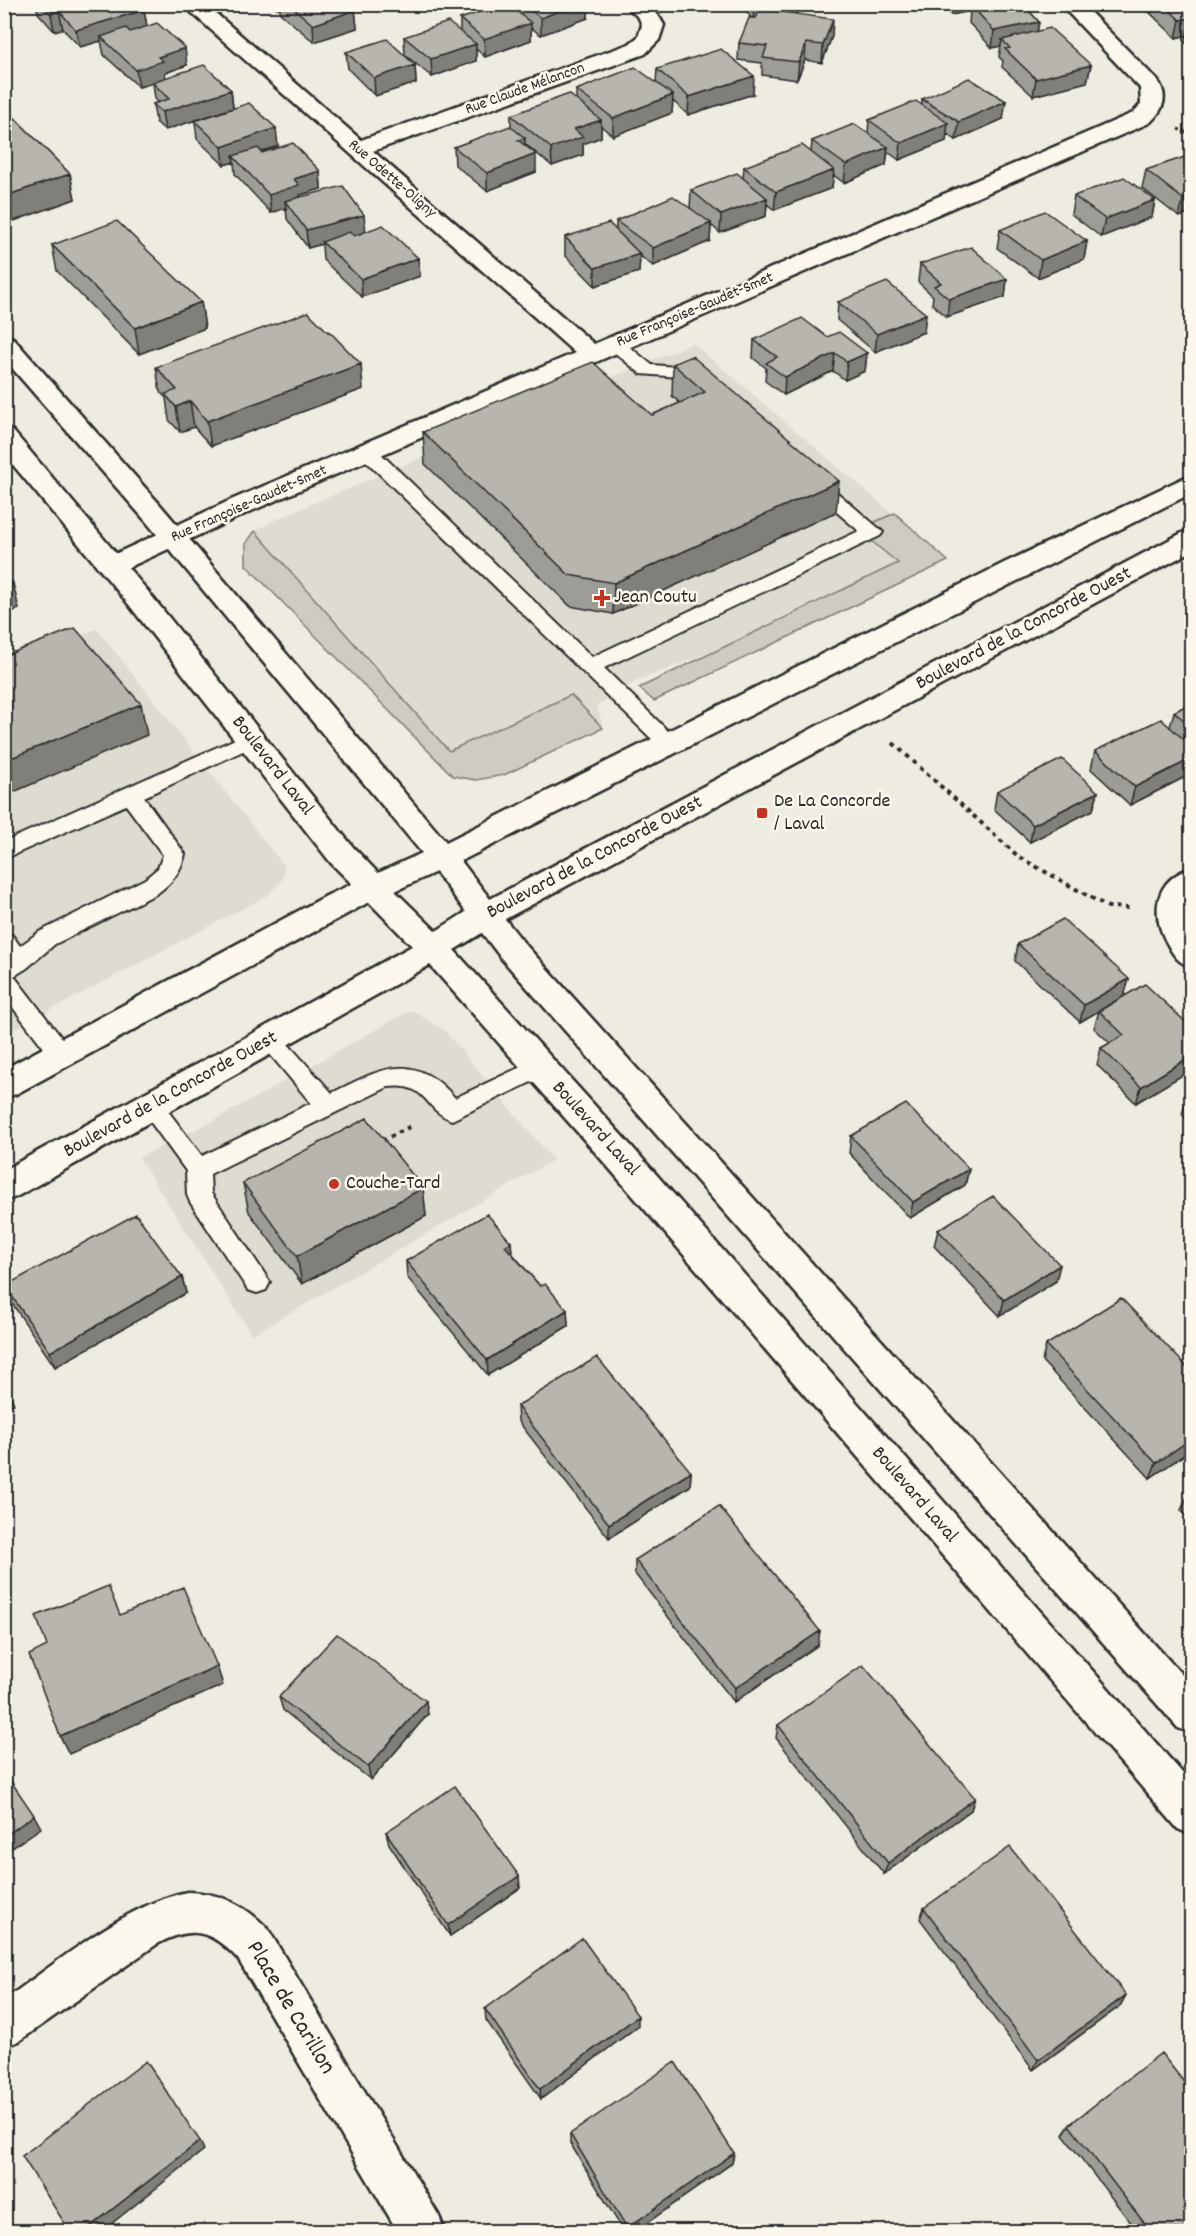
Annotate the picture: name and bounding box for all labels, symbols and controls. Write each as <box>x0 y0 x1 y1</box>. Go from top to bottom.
street label: Rue Claude Mélancon <box>462 57 588 121</box>
street label: Rue Odette-Oligny <box>343 134 442 224</box>
street label: Rue Françoise-Gaudet-Smet <box>613 266 777 354</box>
street label: Rue Françoise-Gaudet-Smet <box>167 459 331 549</box>
street label: Boulevard de la Concorde Ouest <box>911 560 1137 698</box>
place label: Jean Coutu <box>614 584 697 612</box>
marker: Jean Coutu <box>595 591 609 605</box>
street label: Boulevard Laval <box>224 710 320 822</box>
place label: De La Concorde / Laval <box>774 788 891 839</box>
street label: Boulevard de la Concorde Ouest <box>482 789 708 927</box>
marker: De La Concorde / Laval <box>755 806 769 820</box>
street label: Boulevard de la Concorde Ouest <box>59 1024 283 1166</box>
street label: Boulevard Laval <box>545 1075 646 1183</box>
place label: Couche-Tard <box>346 1170 440 1198</box>
marker: Couche-Tard <box>327 1177 341 1191</box>
street label: Boulevard Laval <box>864 1441 964 1550</box>
street label: Place de Carillon <box>237 1935 343 2081</box>

